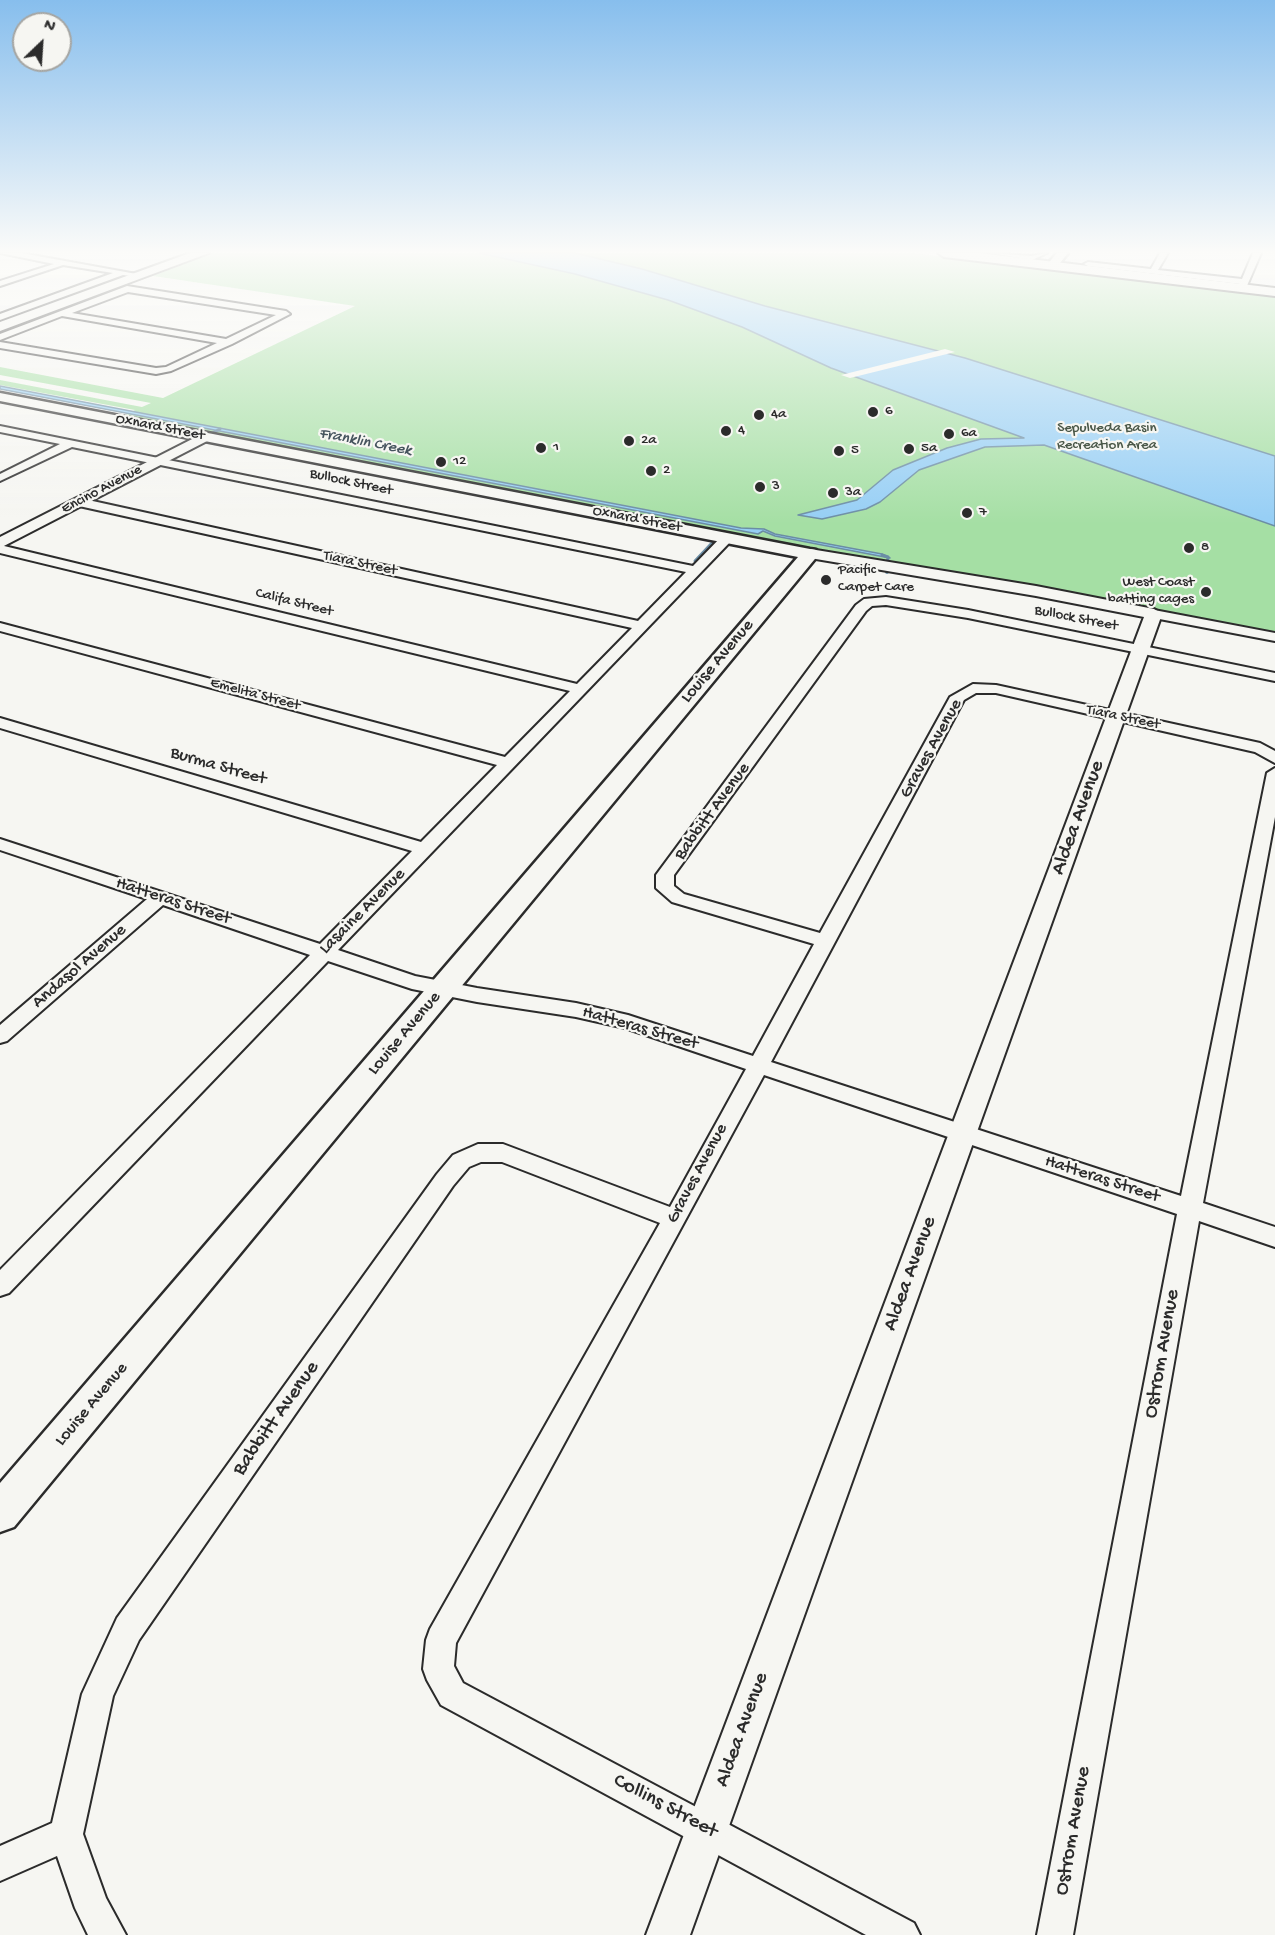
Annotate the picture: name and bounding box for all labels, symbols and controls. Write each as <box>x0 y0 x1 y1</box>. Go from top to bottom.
north arrow <box>12 12 72 72</box>
text: N <box>40 16 58 38</box>
place label: 6 <box>885 403 893 421</box>
marker: 6 <box>866 405 880 419</box>
place label: 4a <box>771 406 786 424</box>
marker: 4a <box>752 408 766 422</box>
street label: Oxnard Street <box>114 411 206 445</box>
park label: Sepulveda Basin Recreation Area <box>1057 420 1157 455</box>
place label: 4 <box>738 422 745 440</box>
marker: 4 <box>719 424 733 438</box>
water label: Franklin Creek <box>317 425 413 461</box>
place label: 6a <box>961 425 977 443</box>
marker: 6a <box>942 427 956 441</box>
place label: 2a <box>641 432 657 450</box>
marker: 2a <box>622 434 636 448</box>
place label: 1 <box>553 439 559 457</box>
place label: 5a <box>921 440 937 458</box>
marker: 1 <box>534 441 548 455</box>
place label: 5 <box>851 442 859 460</box>
marker: 5a <box>902 442 916 456</box>
marker: 5 <box>832 444 846 458</box>
place label: 12 <box>453 453 466 471</box>
marker: 12 <box>434 455 448 469</box>
street label: Encino Avenue <box>59 461 145 519</box>
place label: 2 <box>663 462 670 480</box>
marker: 2 <box>644 464 658 478</box>
street label: Bullock Street <box>308 465 394 501</box>
place label: 3 <box>772 478 780 496</box>
marker: 3 <box>753 480 767 494</box>
place label: 3a <box>845 484 861 502</box>
marker: 3a <box>826 486 840 500</box>
street label: Oxnard Street <box>591 503 683 537</box>
place label: 7 <box>979 504 987 522</box>
marker: 7 <box>960 506 974 520</box>
place label: 8 <box>1201 539 1209 557</box>
marker: 8 <box>1182 541 1196 555</box>
street label: Tiara Street <box>322 547 398 581</box>
place label: Pacific Carpet Care <box>838 562 914 597</box>
marker: Pacific Carpet Care <box>819 573 833 587</box>
place label: West Coast batting cages <box>1108 574 1194 609</box>
street label: Califa Street <box>253 585 335 621</box>
marker: West Coast batting cages <box>1199 585 1213 599</box>
street label: Bullock Street <box>1033 602 1119 636</box>
street label: Louise Avenue <box>677 616 759 708</box>
street label: Emelita Street <box>208 674 302 716</box>
street label: Graves Avenue <box>896 696 968 802</box>
street label: Tiara Street <box>1085 701 1161 735</box>
street label: Burma Street <box>167 743 269 791</box>
street label: Aldea Avenue <box>1047 757 1111 879</box>
street label: Babbitt Avenue <box>670 759 756 865</box>
street label: Lasaine Avenue <box>315 864 411 960</box>
street label: Hatteras Street <box>113 873 233 931</box>
street label: Andasol Avenue <box>28 920 132 1014</box>
street label: Louise Avenue <box>364 988 446 1080</box>
street label: Hatteras Street <box>580 1002 700 1056</box>
street label: Graves Avenue <box>663 1120 733 1228</box>
street label: Hatteras Street <box>1042 1151 1162 1209</box>
street label: Aldea Avenue <box>879 1213 943 1335</box>
street label: Ostrom Avenue <box>1139 1288 1187 1420</box>
street label: Babbitt Avenue <box>228 1357 326 1481</box>
street label: Louise Avenue <box>51 1359 133 1451</box>
street label: Aldea Avenue <box>711 1669 775 1791</box>
street label: Ostrom Avenue <box>1050 1765 1098 1897</box>
street label: Collins Street <box>608 1769 722 1845</box>

